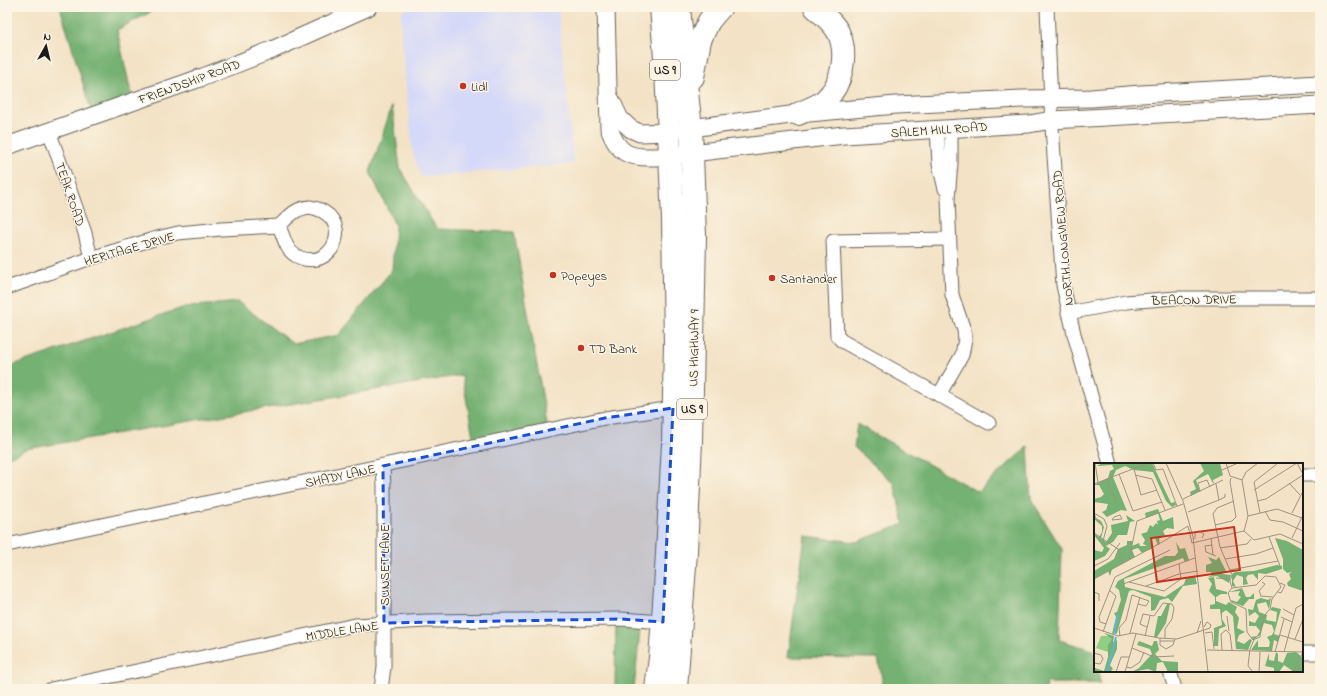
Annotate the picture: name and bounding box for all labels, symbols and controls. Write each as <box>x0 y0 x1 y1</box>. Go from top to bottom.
north arrow <box>26 26 66 66</box>
text: N <box>42 29 52 46</box>
street label: FRIENDSHIP ROAD <box>135 55 243 110</box>
road number: US 9 <box>650 60 680 80</box>
place label: Lidl <box>471 78 488 97</box>
marker: Lidl <box>458 81 468 91</box>
street label: SALEM HILL ROAD <box>890 118 988 143</box>
street label: TEAK ROAD <box>50 160 89 229</box>
street label: NORTH LONGVIEW ROAD <box>1048 169 1079 306</box>
street label: HERITAGE DRIVE <box>82 227 177 271</box>
place label: Popeyes <box>561 267 607 287</box>
marker: Popeyes <box>548 270 558 280</box>
place label: Santander <box>780 270 838 289</box>
marker: Santander <box>767 273 777 283</box>
street label: BEACON DRIVE <box>1150 290 1237 311</box>
street label: US HIGHWAY 9 <box>684 309 705 387</box>
place label: TD Bank <box>589 340 637 359</box>
marker: TD Bank <box>576 343 586 353</box>
road number: US 9 <box>677 399 707 419</box>
street label: SHADY LANE <box>303 460 377 493</box>
inset map <box>1094 463 1303 672</box>
street label: SUNSET LANE <box>376 524 395 606</box>
street label: MIDDLE LANE <box>304 616 380 647</box>

